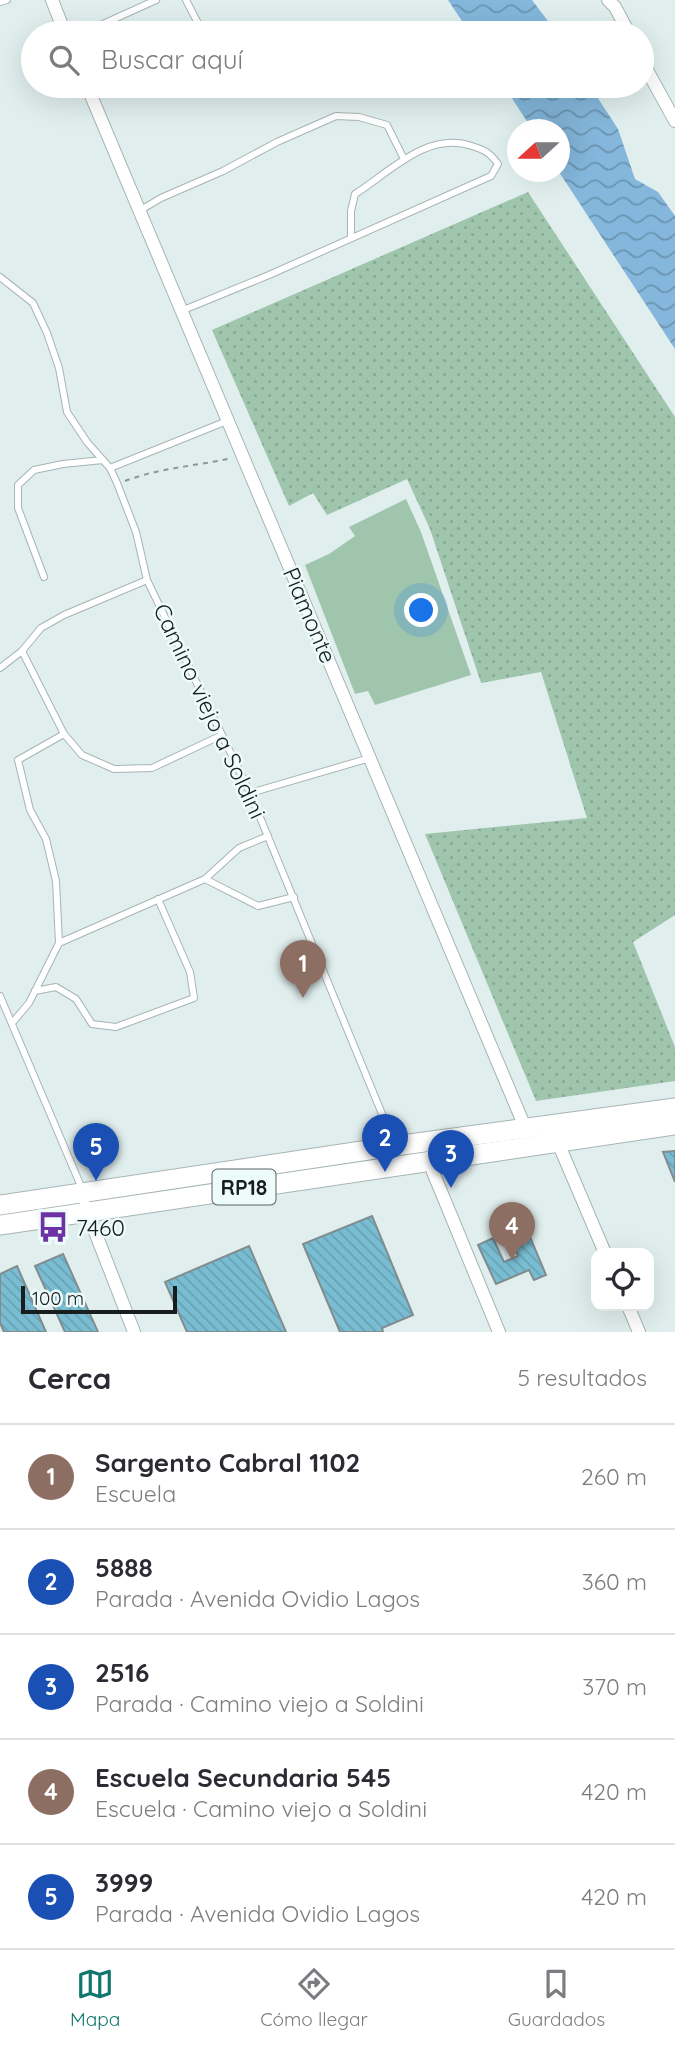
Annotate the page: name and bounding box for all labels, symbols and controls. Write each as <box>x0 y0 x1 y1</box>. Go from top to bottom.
search box <box>21 21 654 98</box>
icon: search <box>45 41 83 79</box>
text: Buscar aquí <box>101 43 243 76</box>
north arrow <box>507 119 570 182</box>
street label: Piamonte <box>277 563 343 667</box>
your location <box>404 593 438 627</box>
street label: Camino viejo a Soldini <box>147 599 273 823</box>
pin: 1 <box>280 940 326 998</box>
pin: 2 <box>362 1114 408 1172</box>
pin: 5 <box>73 1123 119 1181</box>
pin: 3 <box>428 1130 474 1188</box>
road number: RP18 <box>212 1170 276 1204</box>
pin: 4 <box>489 1202 535 1260</box>
bus stop icon: 7460 <box>36 1210 70 1244</box>
place label: 7460 <box>76 1213 125 1242</box>
map controls <box>591 1248 654 1311</box>
button: locate <box>591 1248 654 1311</box>
scale bar <box>21 1283 177 1315</box>
text: 100 m <box>32 1286 84 1310</box>
text: Cerca <box>28 1359 111 1397</box>
text: 5 resultados <box>517 1363 647 1392</box>
text: Sargento Cabral 1102 <box>95 1446 360 1479</box>
text: 1 <box>47 1462 55 1491</box>
text: 260 m <box>581 1462 647 1491</box>
text: Escuela <box>95 1479 176 1508</box>
text: 5888 <box>95 1551 153 1584</box>
text: 2 <box>44 1567 58 1596</box>
text: 360 m <box>582 1567 647 1596</box>
text: Parada · Avenida Ovidio Lagos <box>95 1584 420 1613</box>
text: 2516 <box>95 1656 149 1689</box>
text: 3 <box>45 1672 57 1701</box>
text: 370 m <box>582 1672 647 1701</box>
text: Parada · Camino viejo a Soldini <box>95 1689 424 1718</box>
text: Escuela Secundaria 545 <box>95 1761 391 1794</box>
text: 4 <box>44 1777 58 1806</box>
text: 420 m <box>581 1777 647 1806</box>
text: Escuela · Camino viejo a Soldini <box>95 1794 427 1823</box>
text: 3999 <box>95 1866 153 1899</box>
text: 5 <box>44 1882 58 1911</box>
text: 420 m <box>581 1882 647 1911</box>
text: Parada · Avenida Ovidio Lagos <box>95 1899 420 1928</box>
tab: Mapa <box>70 1965 120 2031</box>
tab: Cómo llegar <box>260 1965 368 2031</box>
tab: Guardados <box>508 1965 605 2031</box>

